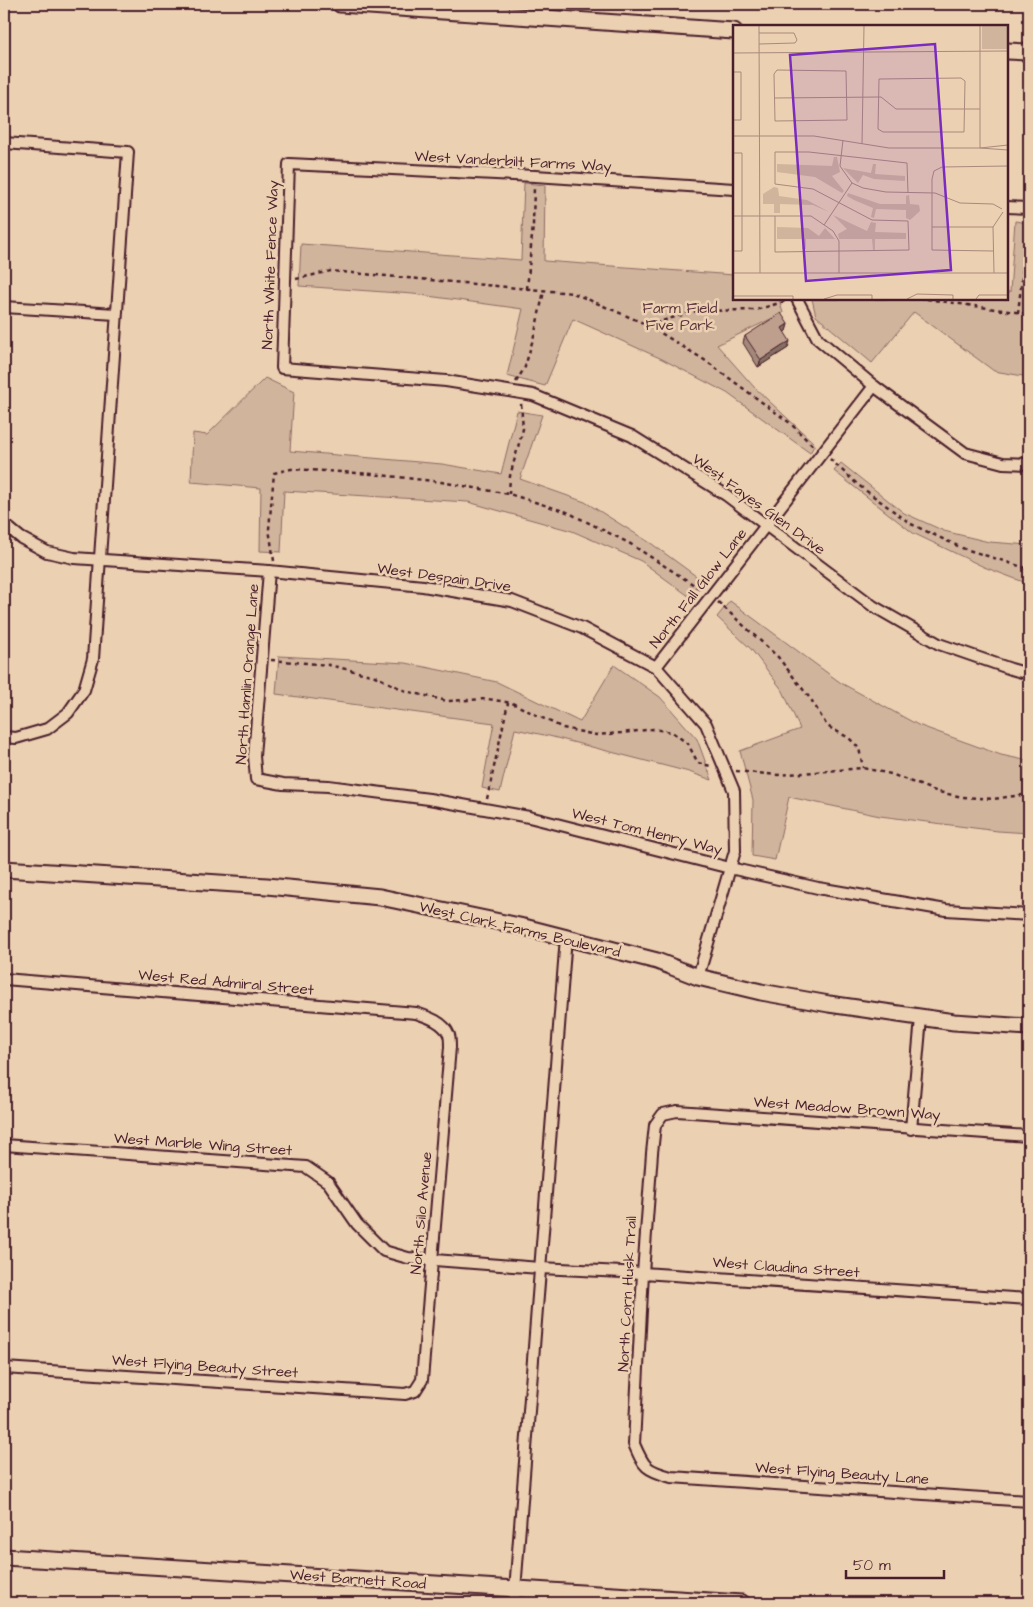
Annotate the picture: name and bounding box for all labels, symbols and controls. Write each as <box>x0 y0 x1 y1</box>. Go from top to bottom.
inset map <box>733 25 1008 300</box>
street label: West Vanderbilt Farms Way <box>414 146 612 178</box>
street label: North White Fence Way <box>257 180 285 350</box>
park label: Farm Field Five Park <box>643 298 718 336</box>
street label: West Fayes Glen Drive <box>687 449 830 561</box>
street label: North Fall Glow Lane <box>645 524 752 653</box>
street label: West Despain Drive <box>376 558 512 597</box>
street label: North Hamlin Orange Lane <box>231 583 265 765</box>
street label: West Tom Henry Way <box>569 803 724 861</box>
street label: West Clark Farms Boulevard <box>417 896 623 963</box>
street label: West Red Admiral Street <box>137 964 315 1001</box>
street label: West Meadow Brown Way <box>753 1091 941 1127</box>
street label: West Marble Wing Street <box>113 1128 293 1162</box>
street label: North Silo Avenue <box>406 1151 437 1275</box>
street label: North Corn Husk Trail <box>613 1216 642 1372</box>
street label: West Claudina Street <box>712 1252 860 1283</box>
street label: West Flying Beauty Street <box>111 1350 299 1384</box>
street label: West Flying Beauty Lane <box>754 1457 930 1491</box>
scale bar <box>846 1547 943 1579</box>
text: 50 m <box>853 1555 891 1576</box>
street label: West Barnett Road <box>289 1564 427 1595</box>

